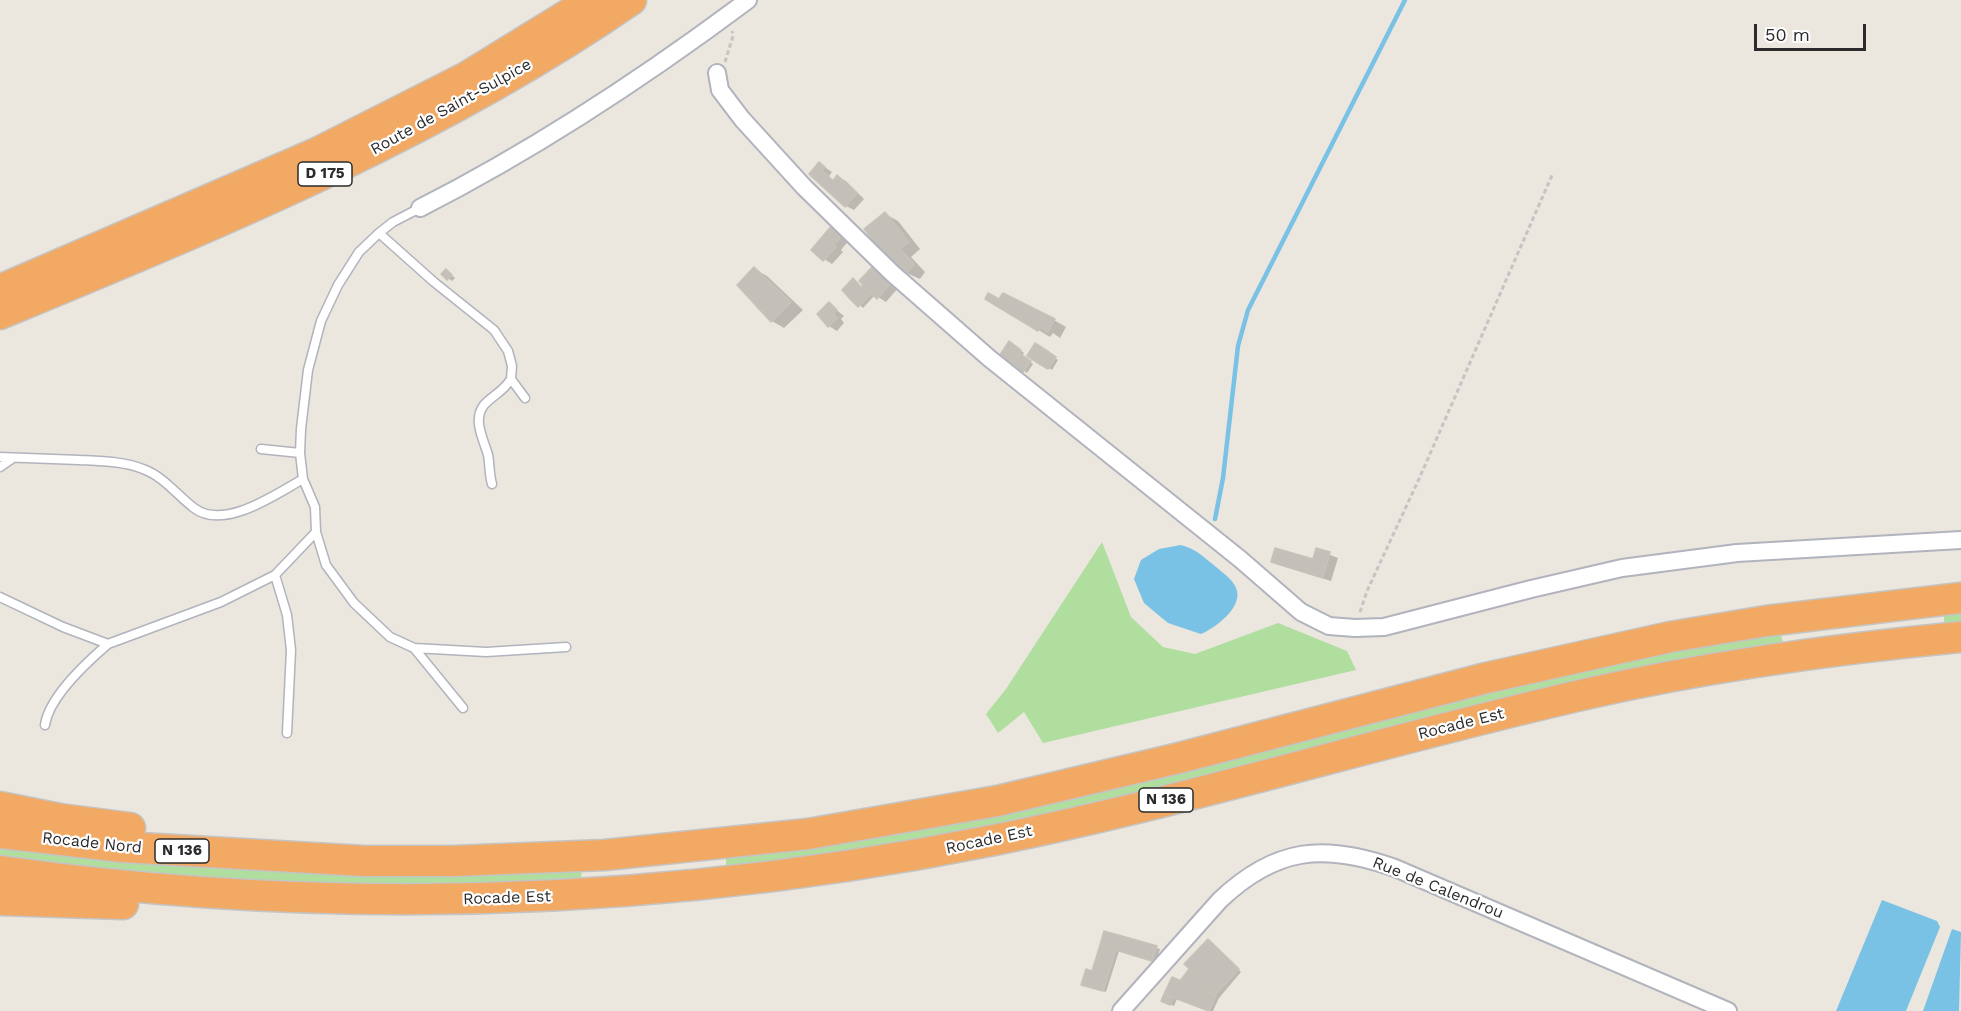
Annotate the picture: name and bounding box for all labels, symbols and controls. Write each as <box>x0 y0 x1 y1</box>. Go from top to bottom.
scale bar <box>1757 12 1870 50</box>
text: 50 m <box>1765 24 1810 45</box>
street label: Route de Saint-Sulpice <box>367 55 535 159</box>
road number: D 175 <box>298 162 352 186</box>
street label: Rocade Est <box>1416 704 1506 744</box>
road number: N 136 <box>1139 788 1193 812</box>
street label: Rocade Est <box>944 821 1034 859</box>
street label: Rocade Nord <box>41 828 143 858</box>
road number: N 136 <box>155 839 209 863</box>
street label: Rue de Calendrou <box>1370 853 1506 923</box>
street label: Rocade Est <box>463 887 551 909</box>

